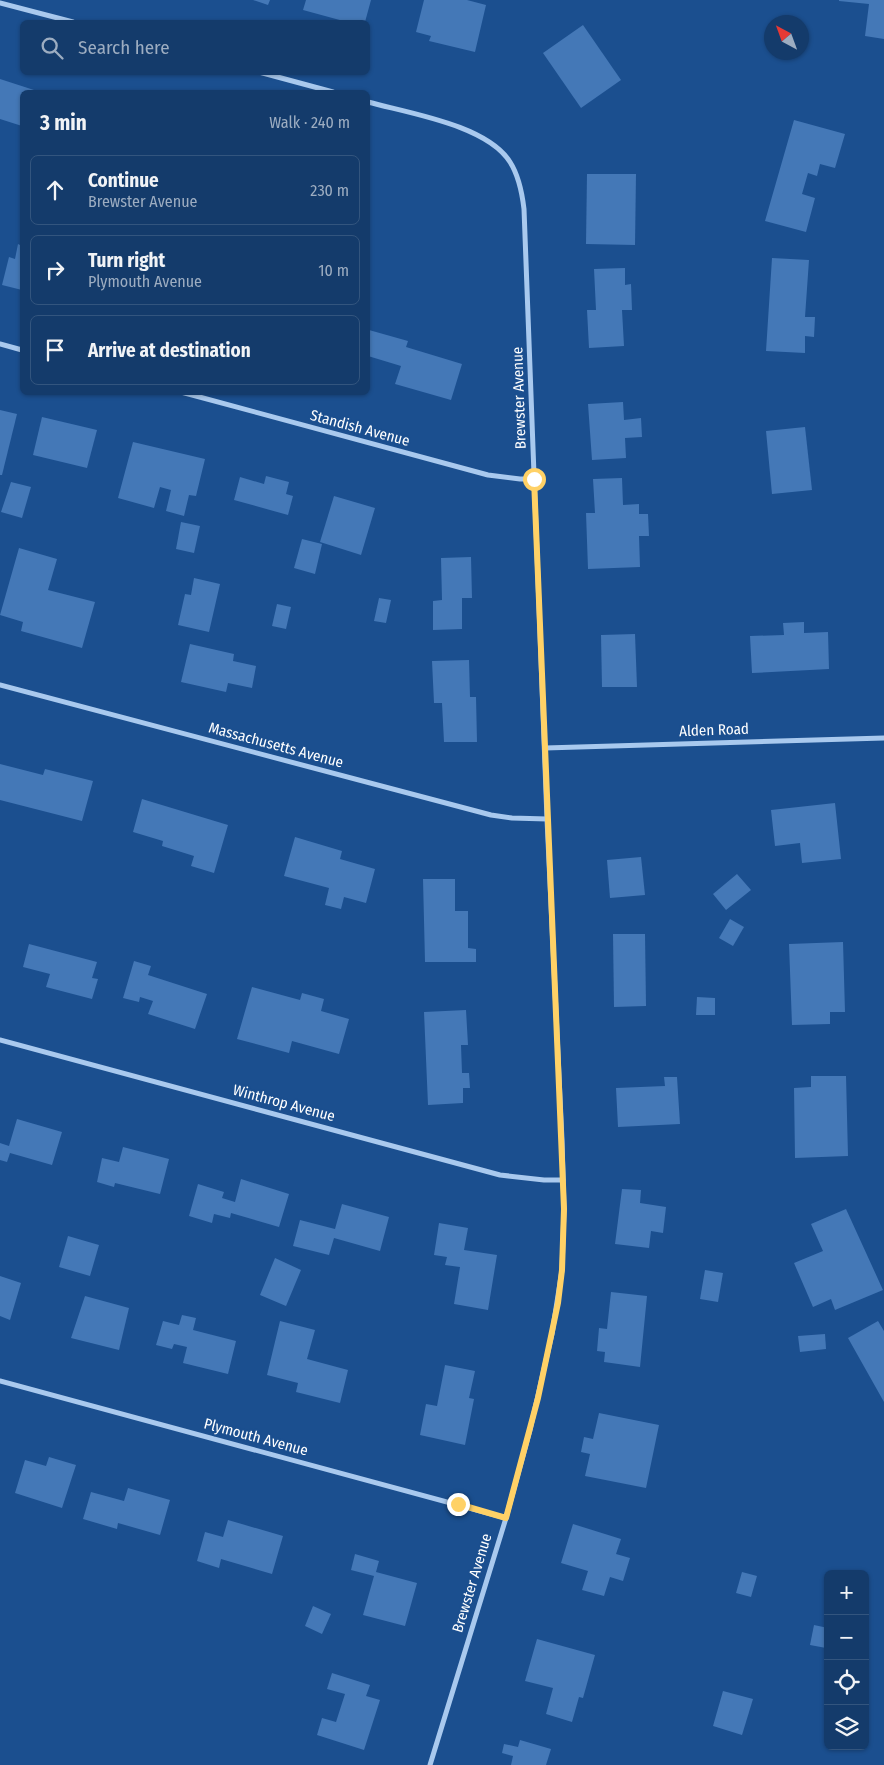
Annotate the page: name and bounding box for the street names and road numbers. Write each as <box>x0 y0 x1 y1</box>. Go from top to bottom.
street label: Brewster Avenue <box>508 346 530 450</box>
street label: Standish Avenue <box>308 406 412 450</box>
street label: Massachusetts Avenue <box>207 718 345 772</box>
street label: Alden Road <box>679 720 749 740</box>
street label: Winthrop Avenue <box>231 1081 337 1125</box>
street label: Plymouth Avenue <box>202 1414 310 1460</box>
street label: Brewster Avenue <box>448 1531 496 1635</box>

